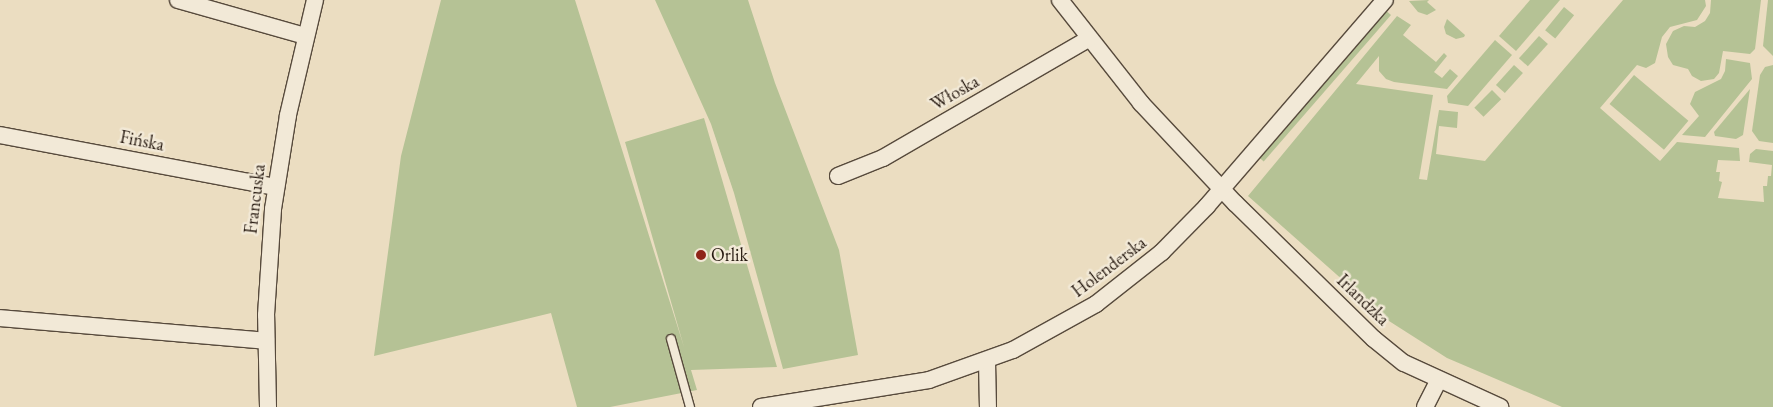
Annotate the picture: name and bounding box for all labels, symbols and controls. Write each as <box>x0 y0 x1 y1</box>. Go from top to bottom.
street label: Włoska <box>927 71 983 115</box>
street label: Fińska <box>118 126 166 156</box>
street label: Francuska <box>240 163 270 235</box>
street label: Holenderska <box>1068 232 1150 302</box>
place label: Orlik <box>711 244 748 266</box>
marker: Orlik <box>695 249 707 261</box>
street label: Irlandzka <box>1332 270 1394 330</box>

